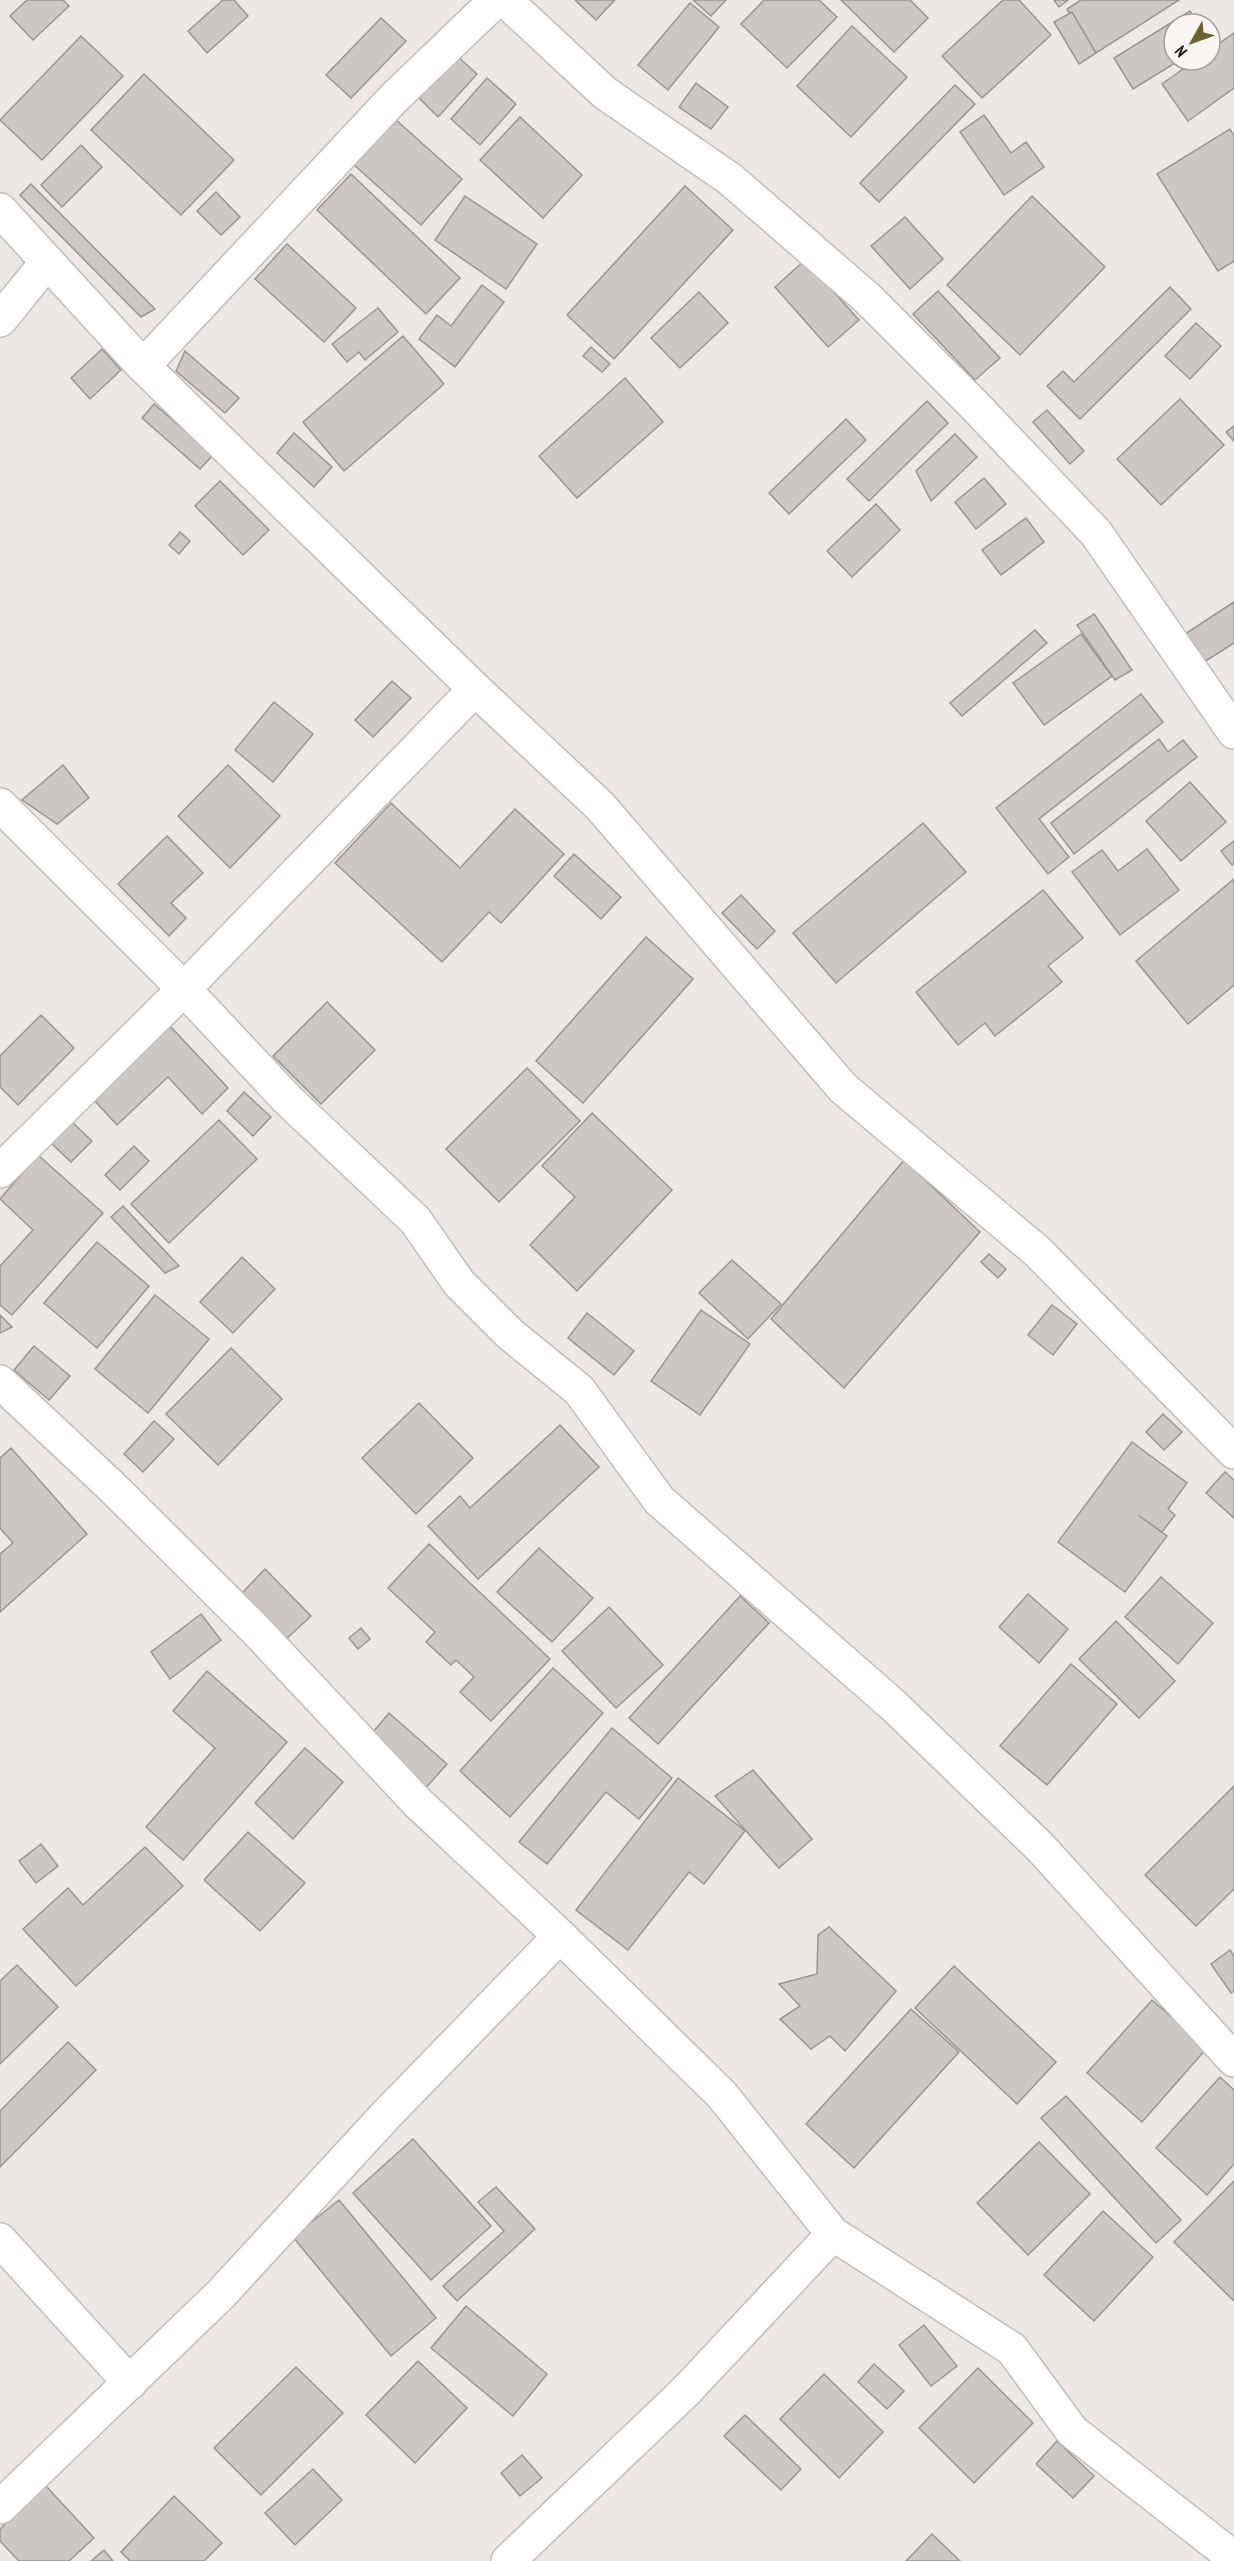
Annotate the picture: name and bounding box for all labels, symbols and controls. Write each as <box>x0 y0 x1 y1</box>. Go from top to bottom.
north arrow <box>1162 12 1222 72</box>
text: N <box>1170 42 1191 61</box>

